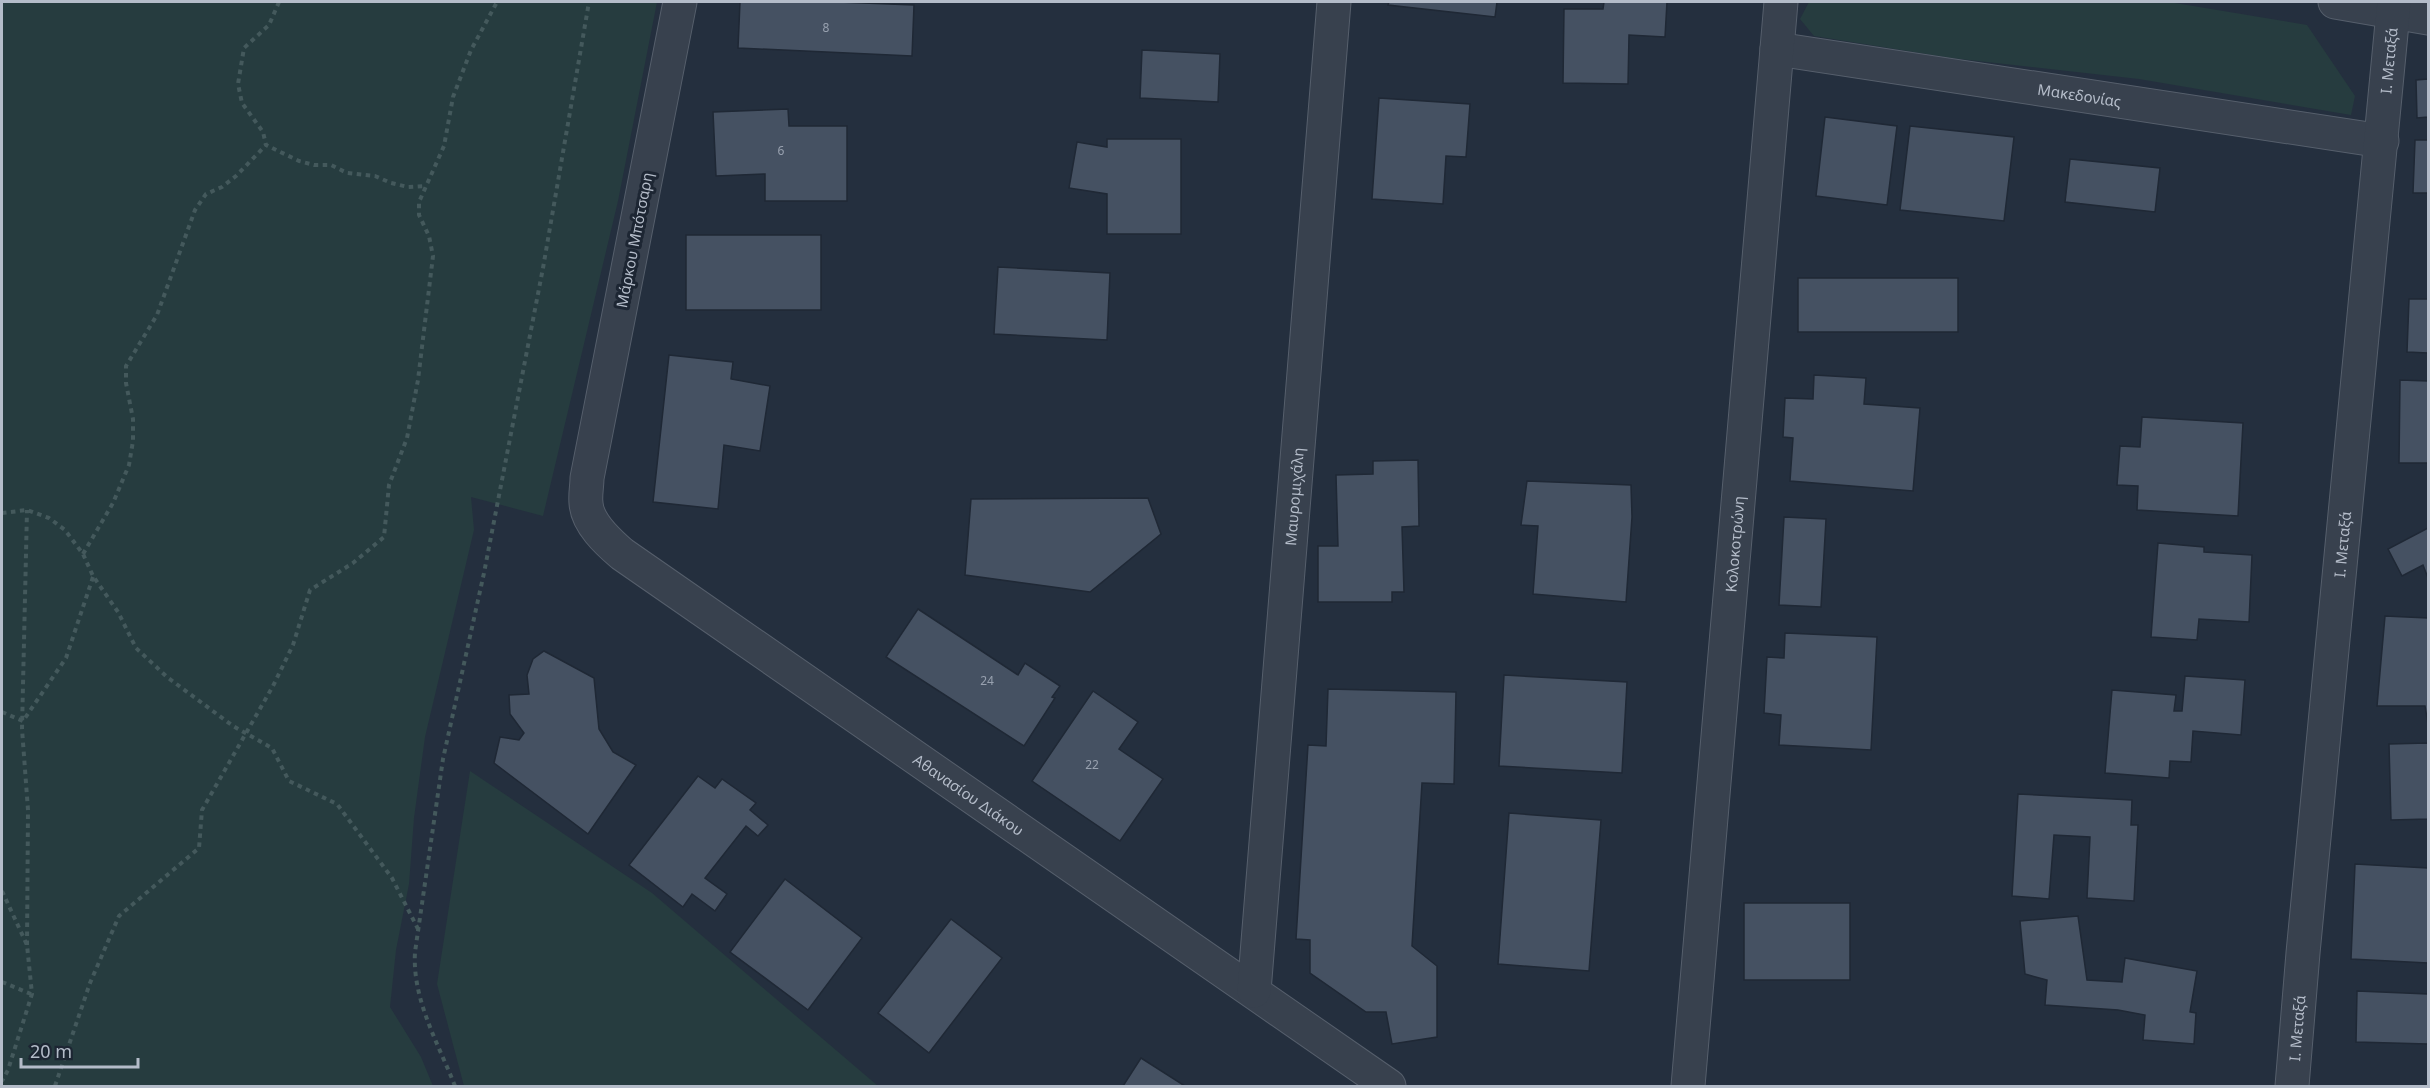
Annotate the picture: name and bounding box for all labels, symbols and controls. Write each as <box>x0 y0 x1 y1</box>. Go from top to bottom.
house number: 8 <box>823 19 830 36</box>
street label: Ι. Μεταξά <box>2375 26 2402 95</box>
street label: Μακεδονίας <box>2036 79 2123 111</box>
house number: 6 <box>778 142 785 159</box>
street label: Μάρκου Μπότσαρη <box>611 171 657 309</box>
street label: Μαυρομιχάλη <box>1280 447 1308 547</box>
street label: Κολοκοτρώνη <box>1720 495 1749 593</box>
street label: Ι. Μεταξά <box>2329 510 2355 578</box>
house number: 24 <box>980 672 994 689</box>
street label: Αθανασίου Διάκου <box>910 749 1028 840</box>
house number: 22 <box>1085 756 1099 773</box>
street label: Ι. Μεταξά <box>2284 994 2310 1062</box>
scale bar <box>21 1031 138 1069</box>
text: 20 m <box>30 1039 72 1063</box>

